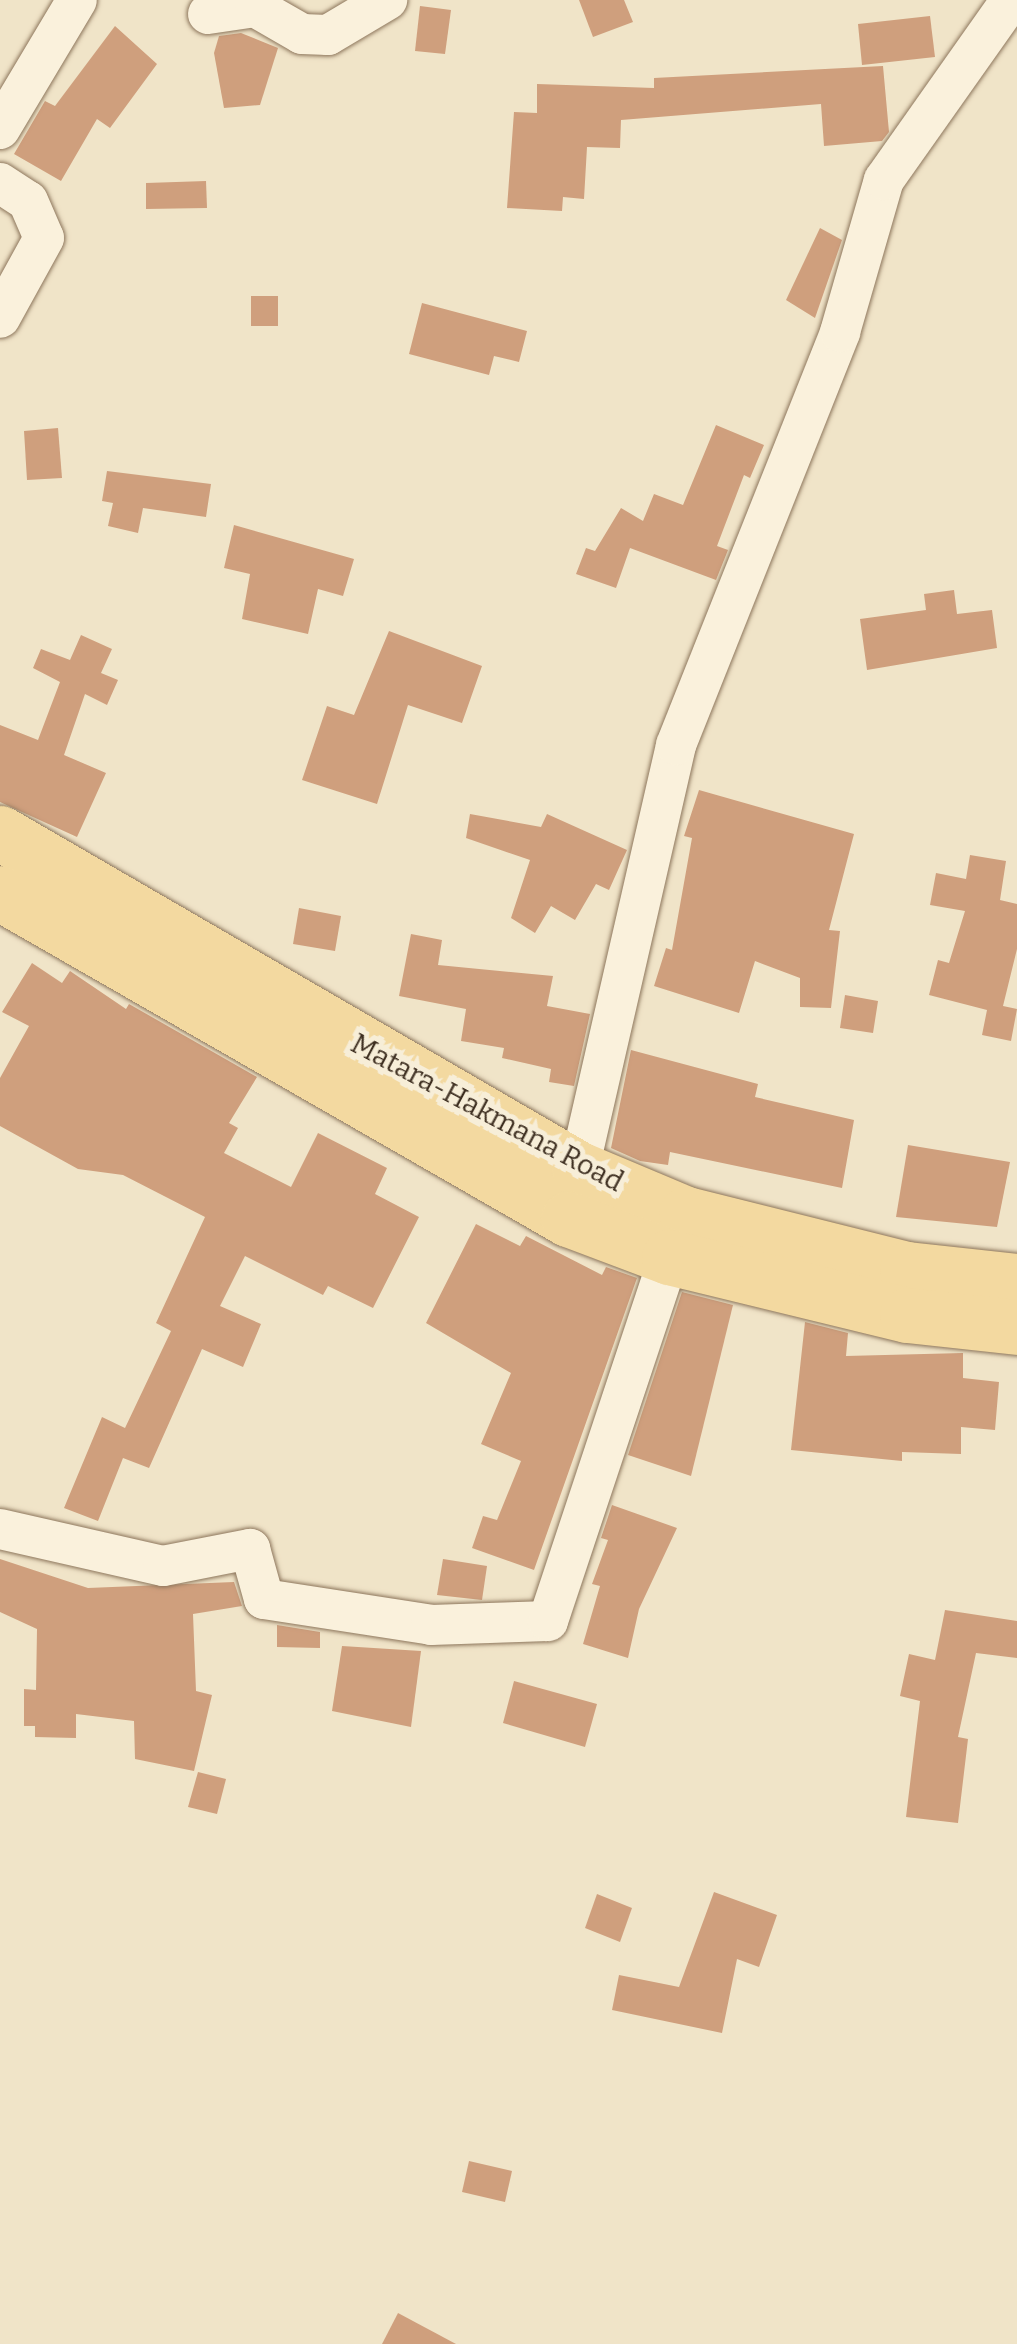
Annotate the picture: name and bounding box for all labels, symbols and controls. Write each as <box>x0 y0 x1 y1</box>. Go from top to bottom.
street label: Matara-Hakmana Road <box>345 1027 629 1199</box>

